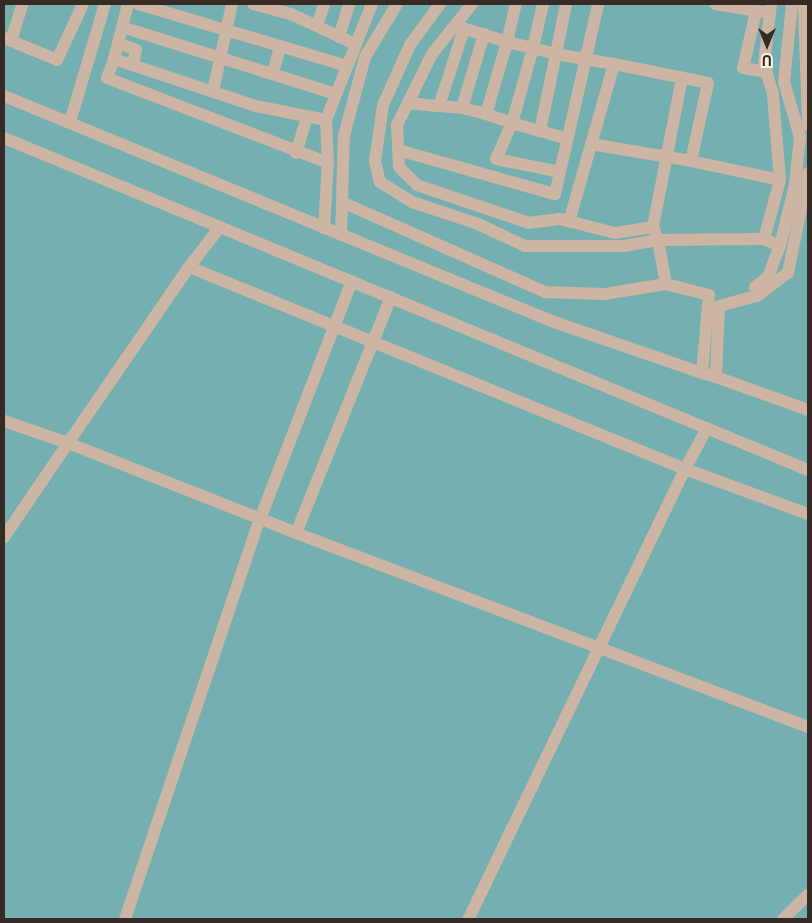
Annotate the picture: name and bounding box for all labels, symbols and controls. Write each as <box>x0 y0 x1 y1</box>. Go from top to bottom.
north arrow <box>742 20 792 70</box>
text: U <box>762 52 772 68</box>

